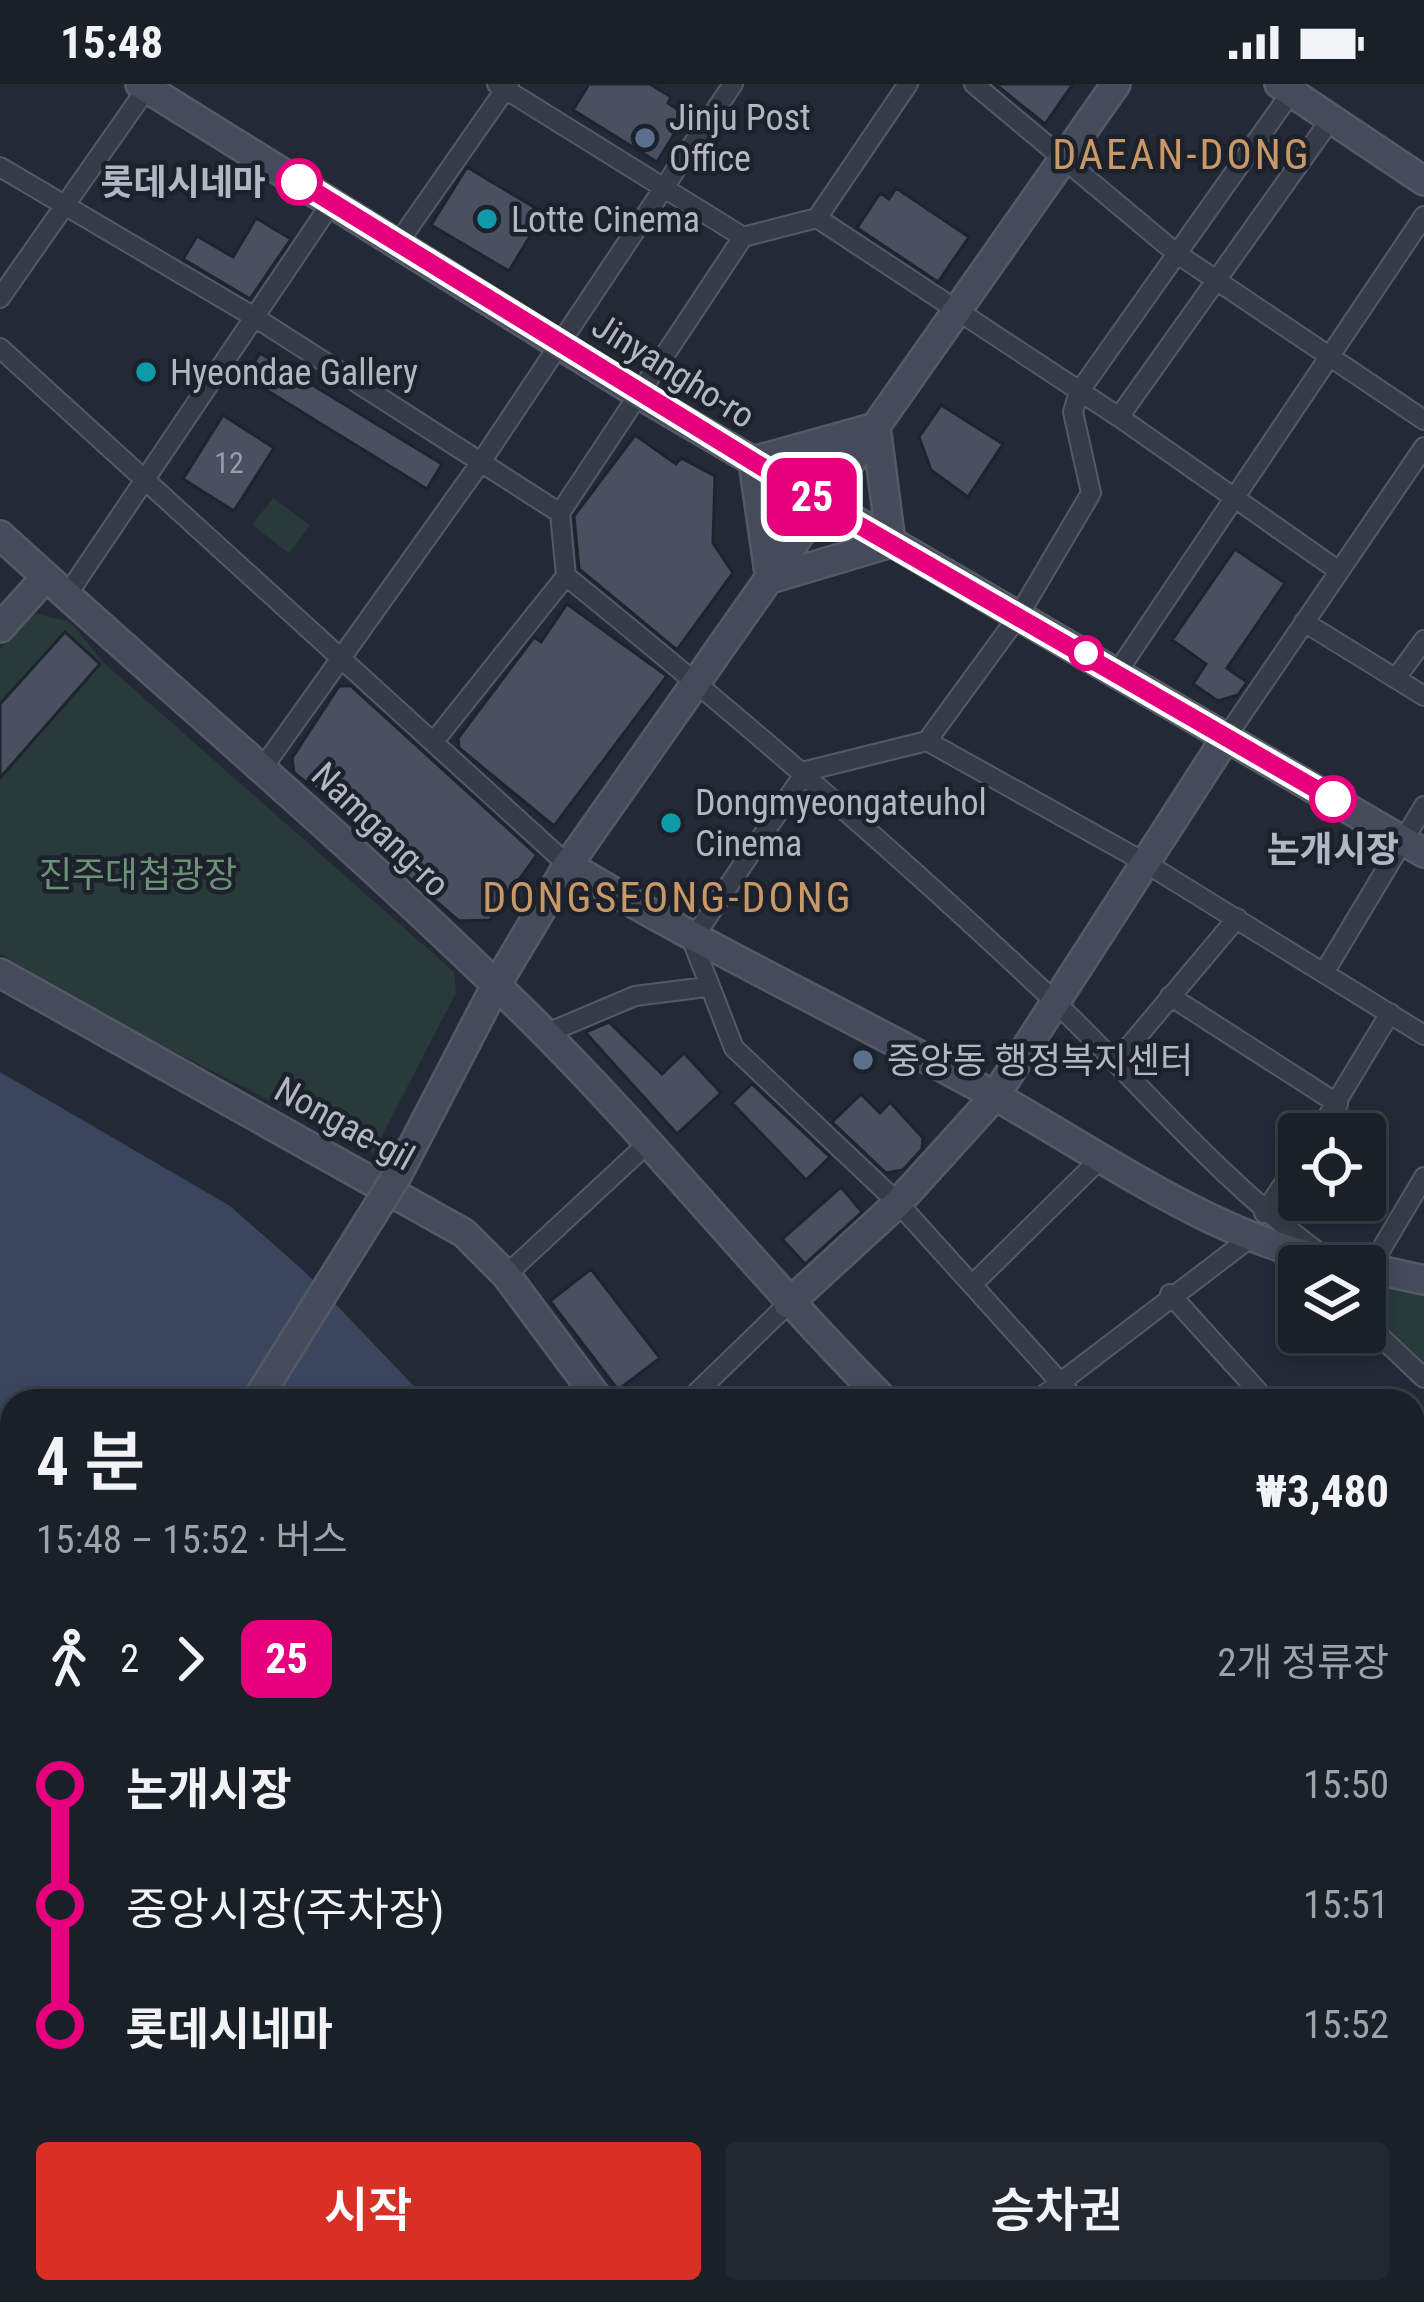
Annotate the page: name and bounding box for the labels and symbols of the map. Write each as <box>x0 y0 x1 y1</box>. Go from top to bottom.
place label: Jinju Post Office <box>669 97 811 180</box>
marker: Jinju Post Office <box>632 125 658 151</box>
district label: DAEAN-DONG <box>1052 130 1312 179</box>
marker: 롯데시네마 <box>277 160 321 204</box>
place label: 롯데시네마 <box>100 162 266 204</box>
place label: Lotte Cinema <box>511 199 700 241</box>
marker: Lotte Cinema <box>474 206 500 232</box>
street label: Jinyangho-ro <box>585 304 762 437</box>
place label: Hyeondae Gallery <box>170 352 418 394</box>
marker: Hyeondae Gallery <box>133 359 159 385</box>
house number: 12 <box>214 445 244 480</box>
line badge: 25 <box>758 458 866 536</box>
unlabelled marker <box>1070 637 1102 669</box>
street label: Namgang-ro <box>303 754 458 905</box>
marker: 논개시장 <box>1311 777 1355 821</box>
place label: Dongmyeongateuhol Cinema <box>695 782 987 865</box>
marker: Dongmyeongateuhol Cinema <box>658 810 684 836</box>
place label: 논개시장 <box>1267 829 1399 871</box>
park label: 진주대첩광장 <box>39 854 237 896</box>
district label: DONGSEONG-DONG <box>482 873 854 922</box>
place label: 중앙동 행정복지센터 <box>887 1040 1193 1082</box>
marker: 중앙동 행정복지센터 <box>850 1047 876 1073</box>
street label: Nongae-gil <box>267 1068 422 1179</box>

